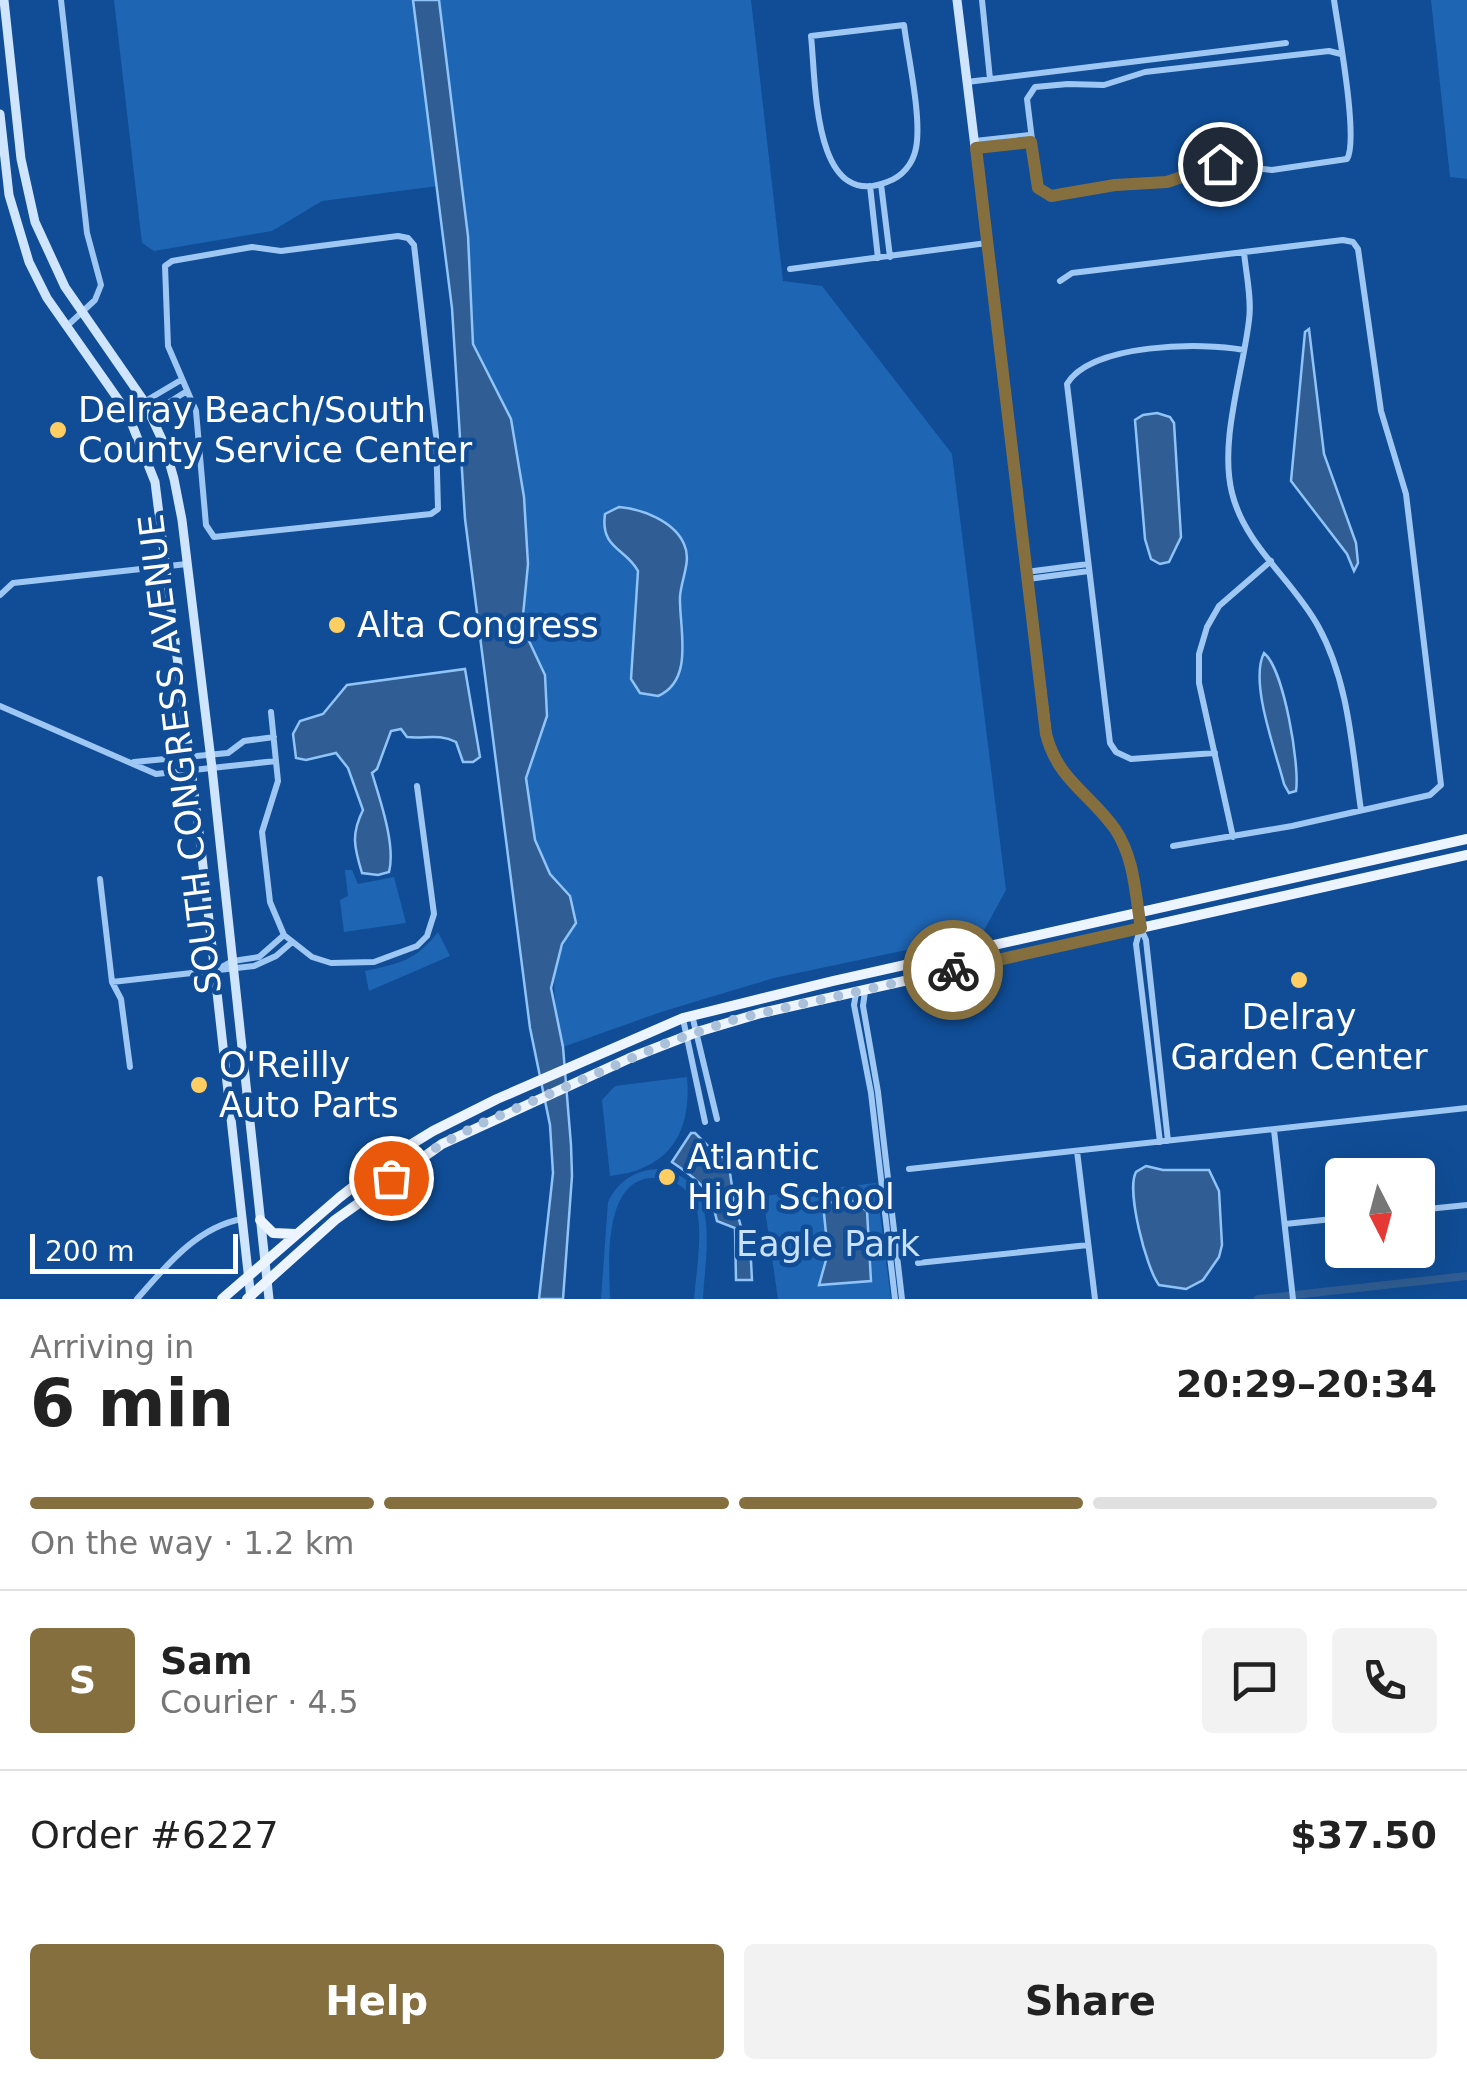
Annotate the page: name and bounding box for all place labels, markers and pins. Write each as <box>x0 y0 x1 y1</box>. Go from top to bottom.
pin <box>1178 122 1263 207</box>
place label: Delray Beach/South County Service Center <box>78 390 473 470</box>
marker: Delray Beach/South County Service Center <box>47 419 69 441</box>
place label: Alta Congress <box>357 605 599 645</box>
marker: Alta Congress <box>326 614 348 636</box>
marker: Delray Garden Center <box>1288 969 1310 991</box>
place label: Delray Garden Center <box>1170 997 1428 1077</box>
place label: O'Reilly Auto Parts <box>219 1045 399 1125</box>
marker: O'Reilly Auto Parts <box>188 1074 210 1096</box>
pin <box>349 1136 434 1221</box>
place label: Atlantic High School <box>687 1137 895 1217</box>
marker: Atlantic High School <box>656 1166 678 1188</box>

